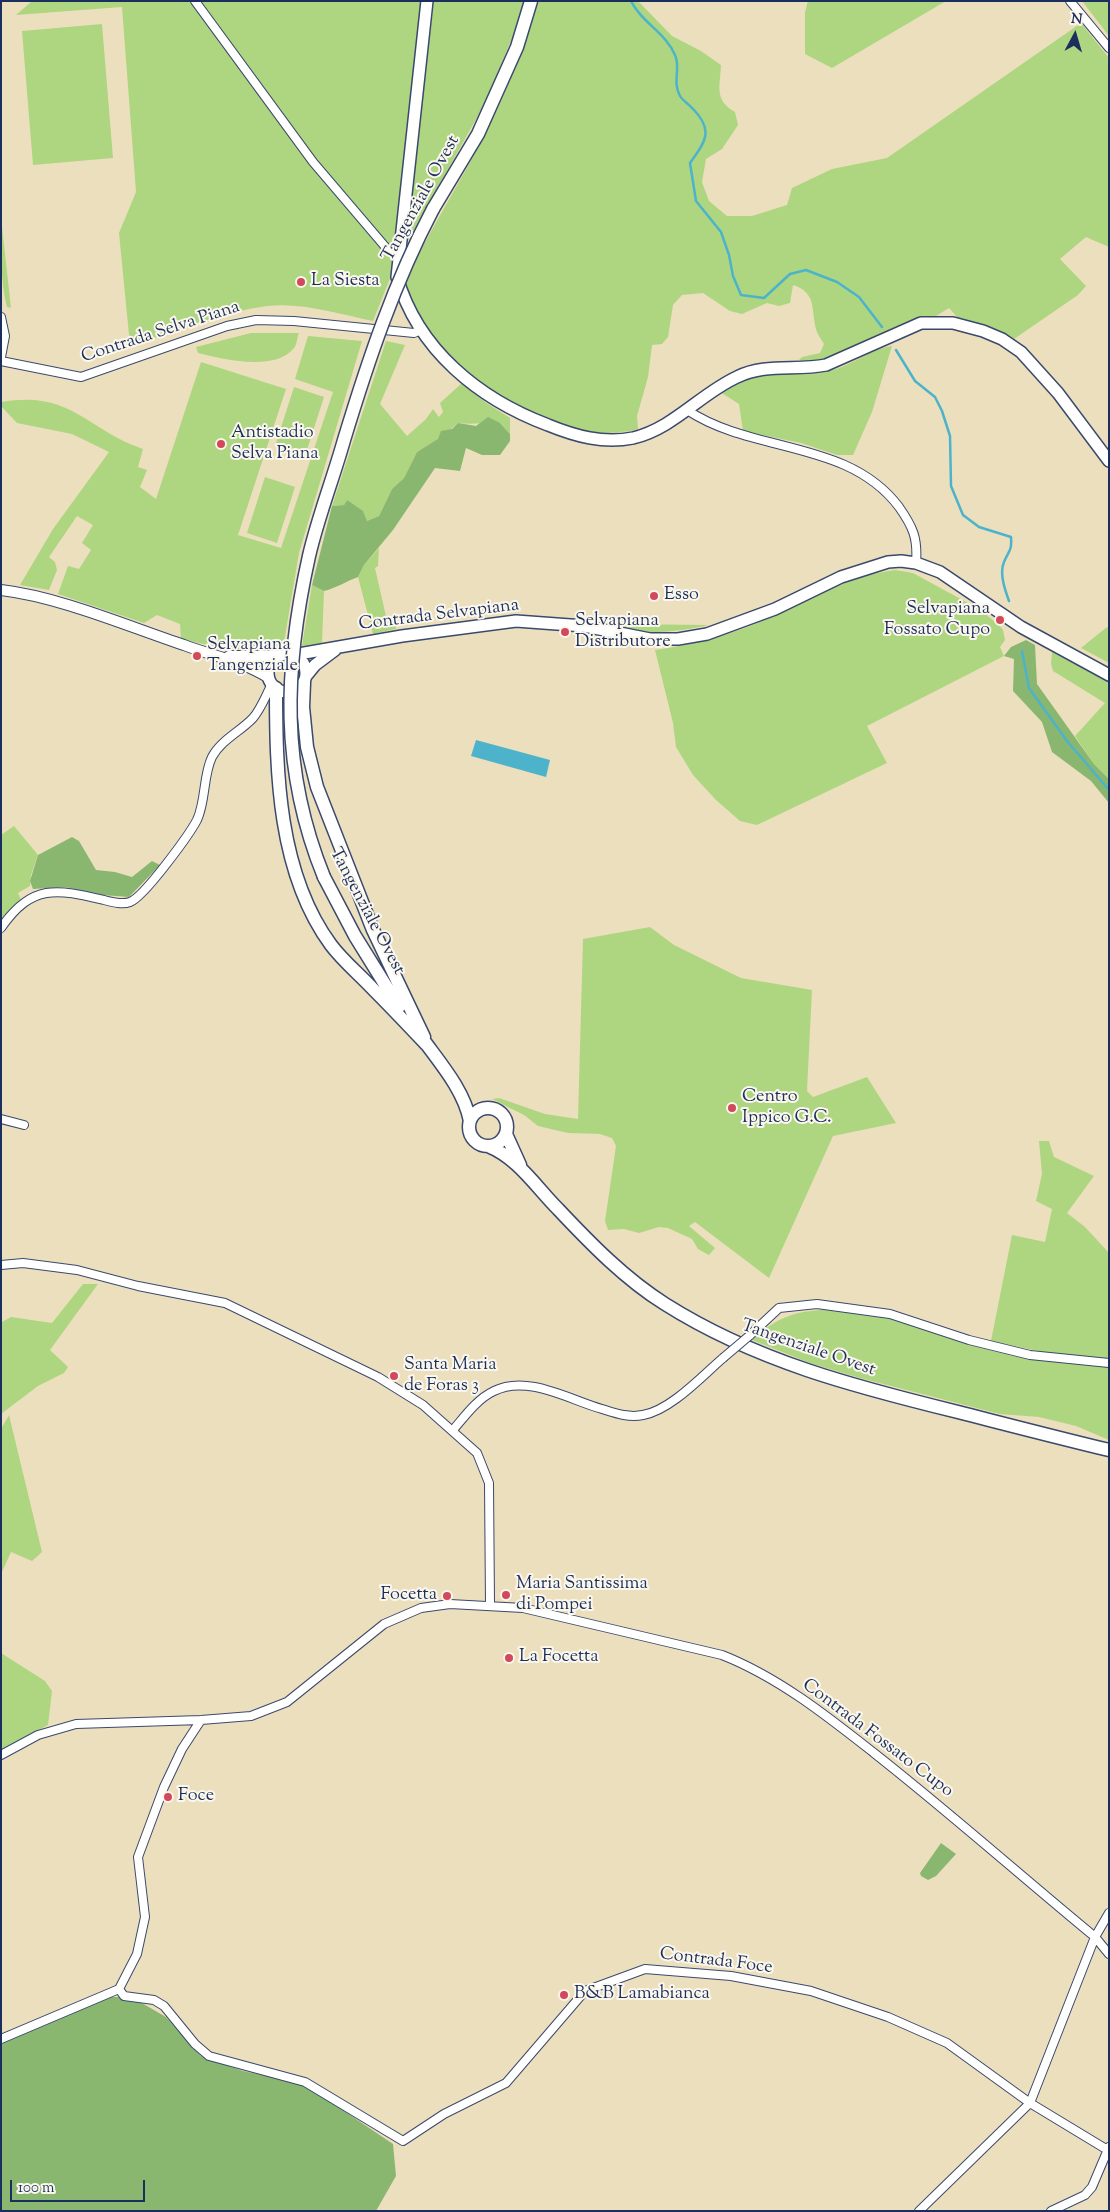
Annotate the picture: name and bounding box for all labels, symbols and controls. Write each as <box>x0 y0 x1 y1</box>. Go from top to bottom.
north arrow <box>1050 10 1100 60</box>
text: N <box>1070 10 1083 31</box>
street label: Tangenziale Ovest <box>378 132 466 266</box>
place label: La Siesta <box>311 271 380 293</box>
marker: La Siesta <box>295 276 307 288</box>
street label: Contrada Selva Piana <box>79 297 243 369</box>
place label: Antistadio Selva Piana <box>231 423 319 466</box>
marker: Antistadio Selva Piana <box>215 438 227 450</box>
place label: Esso <box>664 585 699 607</box>
marker: Esso <box>648 590 660 602</box>
street label: Contrada Selvapiana <box>358 595 520 637</box>
place label: Selvapiana Fossato Cupo <box>884 599 990 642</box>
place label: Selvapiana Distributore <box>575 611 671 654</box>
marker: Selvapiana Fossato Cupo <box>994 614 1006 626</box>
marker: Selvapiana Distributore <box>559 626 571 638</box>
place label: Selvapiana Tangenziale <box>207 635 298 678</box>
marker: Selvapiana Tangenziale <box>191 650 203 662</box>
street label: Tangenziale Ovest <box>323 845 409 979</box>
place label: Centro Ippico G.C. <box>742 1087 832 1130</box>
marker: Centro Ippico G.C. <box>726 1102 738 1114</box>
street label: Tangenziale Ovest <box>738 1316 878 1382</box>
place label: Santa Maria de Foras 3 <box>404 1355 497 1398</box>
marker: Santa Maria de Foras 3 <box>388 1370 400 1382</box>
place label: Maria Santissima di Pompei <box>516 1574 648 1616</box>
place label: Focetta <box>380 1585 437 1607</box>
marker: Maria Santissima di Pompei <box>500 1589 512 1601</box>
marker: Focetta <box>441 1590 453 1602</box>
place label: La Focetta <box>519 1647 599 1669</box>
marker: La Focetta <box>503 1652 515 1664</box>
street label: Contrada Fossato Cupo <box>797 1675 957 1803</box>
place label: Foce <box>178 1786 214 1808</box>
marker: Foce <box>162 1791 174 1803</box>
street label: Contrada Foce <box>658 1944 774 1980</box>
place label: B&B Lamabianca <box>574 1984 710 2006</box>
marker: B&B Lamabianca <box>558 1989 570 2001</box>
scale bar <box>12 2170 148 2202</box>
text: 100 m <box>18 2178 54 2199</box>

